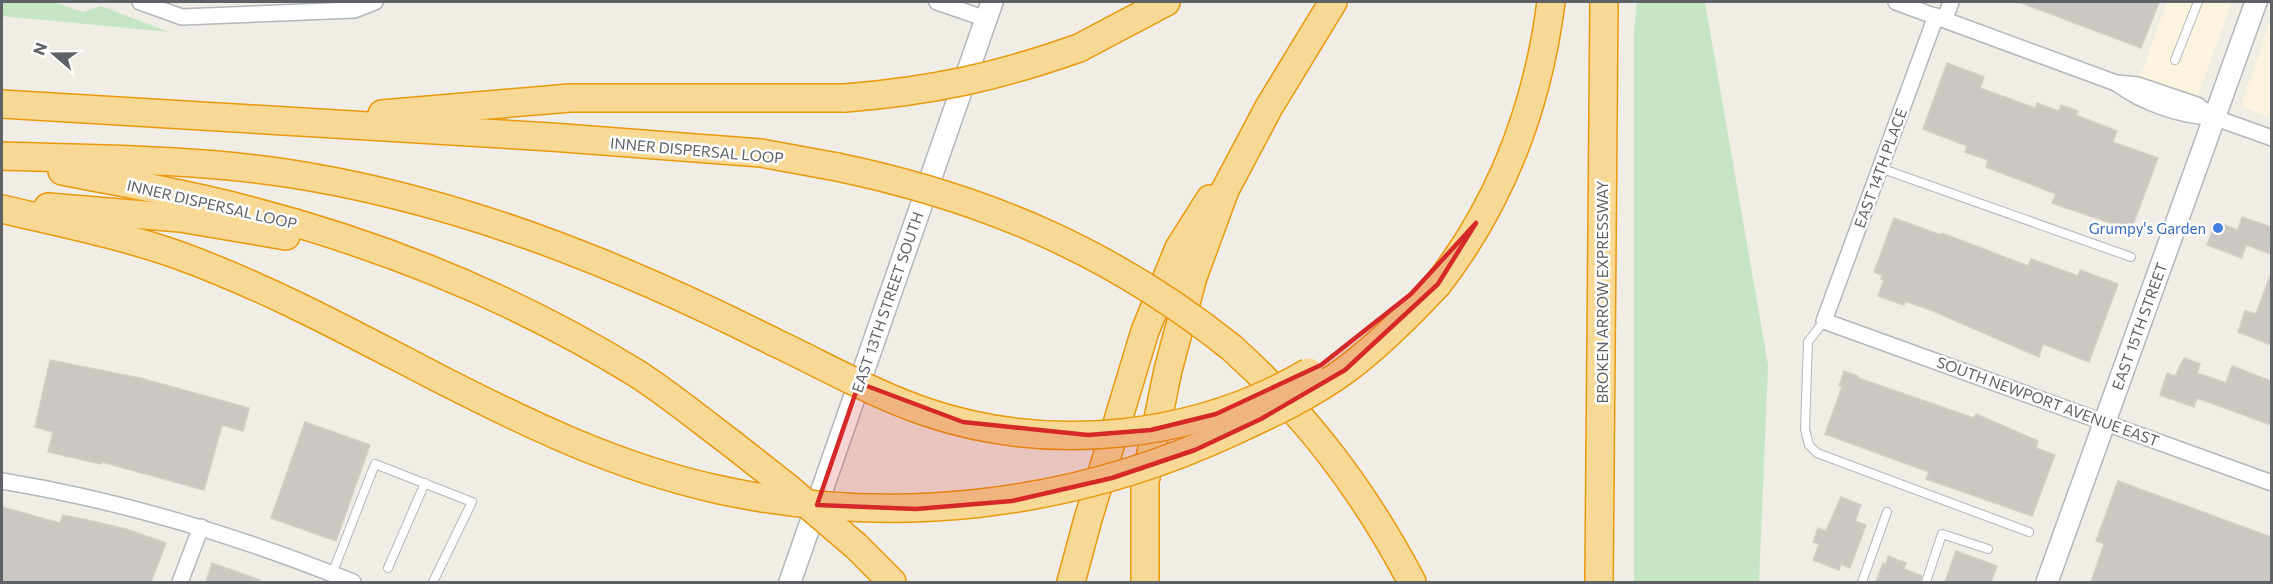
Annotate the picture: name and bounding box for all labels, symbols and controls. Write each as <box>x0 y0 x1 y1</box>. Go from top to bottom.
north arrow <box>24 24 84 84</box>
text: N <box>28 40 50 58</box>
street label: EAST 14TH PLACE <box>1850 106 1910 230</box>
street label: INNER DISPERSAL LOOP <box>610 133 784 167</box>
street label: INNER DISPERSAL LOOP <box>125 176 299 232</box>
street label: BROKEN ARROW EXPRESSWAY <box>1593 180 1611 403</box>
street label: EAST 13TH STREET SOUTH <box>848 209 926 395</box>
place label: Grumpy's Garden <box>2089 219 2206 237</box>
marker: Grumpy's Garden <box>2211 221 2225 235</box>
street label: EAST 15TH STREET <box>2108 259 2171 392</box>
street label: SOUTH NEWPORT AVENUE EAST <box>1934 352 2162 450</box>

